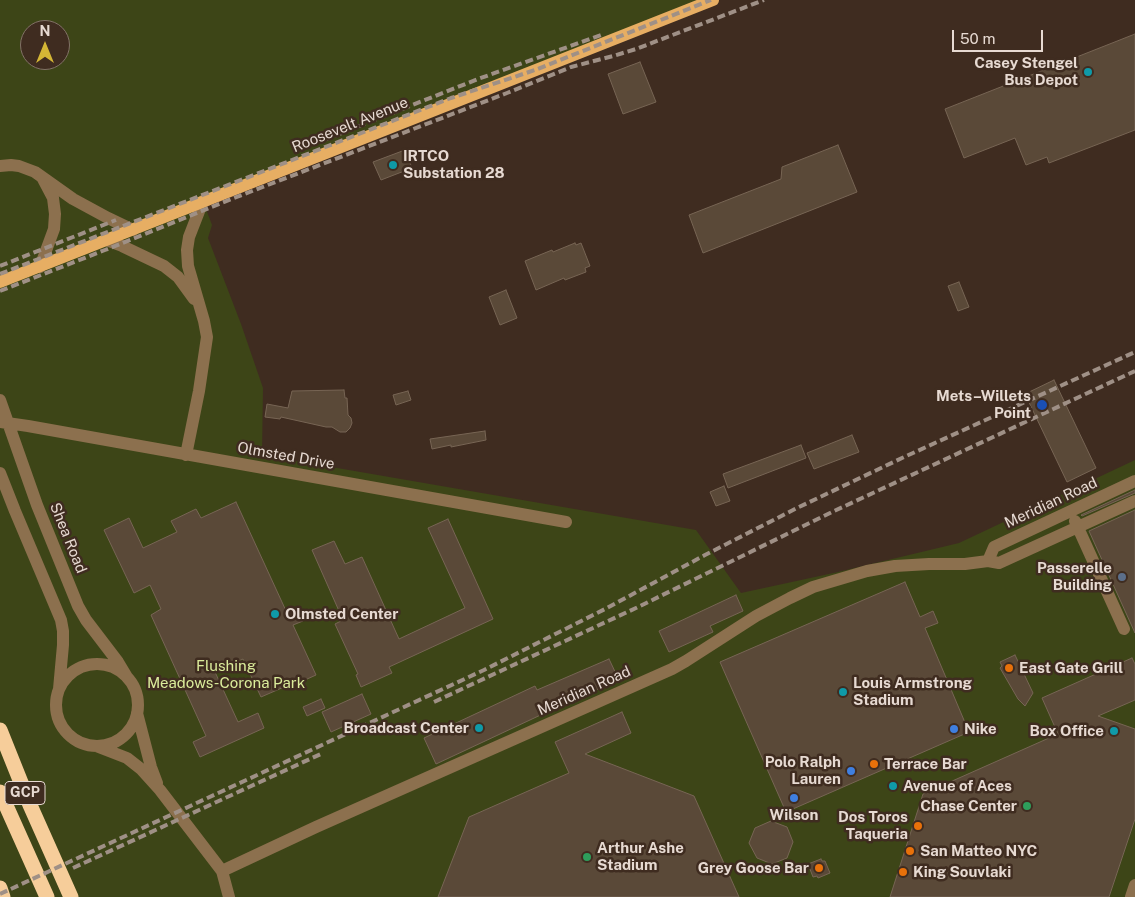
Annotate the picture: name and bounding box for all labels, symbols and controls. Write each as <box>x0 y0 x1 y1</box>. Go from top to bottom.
north arrow <box>20 20 70 70</box>
scale bar <box>955 20 1046 52</box>
text: N <box>40 23 50 39</box>
text: 50 m <box>960 30 995 47</box>
place label: Casey Stengel Bus Depot <box>974 54 1078 89</box>
marker: Casey Stengel Bus Depot <box>1082 66 1094 78</box>
street label: Roosevelt Avenue <box>289 93 411 157</box>
place label: IRTCO Substation 28 <box>403 147 505 182</box>
marker: IRTCO Substation 28 <box>387 159 399 171</box>
place label: Mets–Willets Point <box>936 387 1031 422</box>
marker: Mets–Willets Point <box>1035 398 1049 412</box>
street label: Olmsted Drive <box>236 439 336 473</box>
street label: Meridian Road <box>1002 474 1100 532</box>
street label: Shea Road <box>46 500 90 576</box>
place label: Passerelle Building <box>1037 559 1112 594</box>
marker: Passerelle Building <box>1116 571 1128 583</box>
place label: Olmsted Center <box>285 605 398 623</box>
marker: Olmsted Center <box>269 608 281 620</box>
park label: Flushing Meadows-Corona Park <box>147 657 305 692</box>
place label: East Gate Grill <box>1019 659 1123 677</box>
street label: Meridian Road <box>535 662 633 720</box>
marker: East Gate Grill <box>1003 662 1015 674</box>
place label: Louis Armstrong Stadium <box>853 674 972 709</box>
marker: Louis Armstrong Stadium <box>837 686 849 698</box>
place label: Broadcast Center <box>343 719 469 737</box>
place label: Nike <box>964 720 997 738</box>
marker: Broadcast Center <box>473 722 485 734</box>
place label: Box Office <box>1029 722 1104 740</box>
marker: Nike <box>948 723 960 735</box>
marker: Box Office <box>1108 725 1120 737</box>
place label: Polo Ralph Lauren <box>765 753 841 788</box>
place label: Terrace Bar <box>884 755 967 773</box>
marker: Terrace Bar <box>868 758 880 770</box>
marker: Polo Ralph Lauren <box>845 765 857 777</box>
place label: Avenue of Aces <box>903 777 1012 795</box>
marker: Avenue of Aces <box>887 780 899 792</box>
road number: GCP <box>5 781 45 804</box>
marker: Wilson <box>788 792 800 804</box>
place label: Chase Center <box>920 797 1017 815</box>
marker: Chase Center <box>1021 800 1033 812</box>
place label: Wilson <box>770 806 818 824</box>
place label: Dos Toros Taqueria <box>838 808 908 843</box>
marker: Dos Toros Taqueria <box>912 820 924 832</box>
place label: Arthur Ashe Stadium <box>597 839 684 874</box>
place label: San Matteo NYC <box>920 842 1037 860</box>
marker: San Matteo NYC <box>904 845 916 857</box>
marker: Arthur Ashe Stadium <box>581 851 593 863</box>
place label: Grey Goose Bar <box>698 859 809 877</box>
marker: Grey Goose Bar <box>813 862 825 874</box>
place label: King Souvlaki <box>913 863 1011 881</box>
marker: King Souvlaki <box>897 866 909 878</box>

